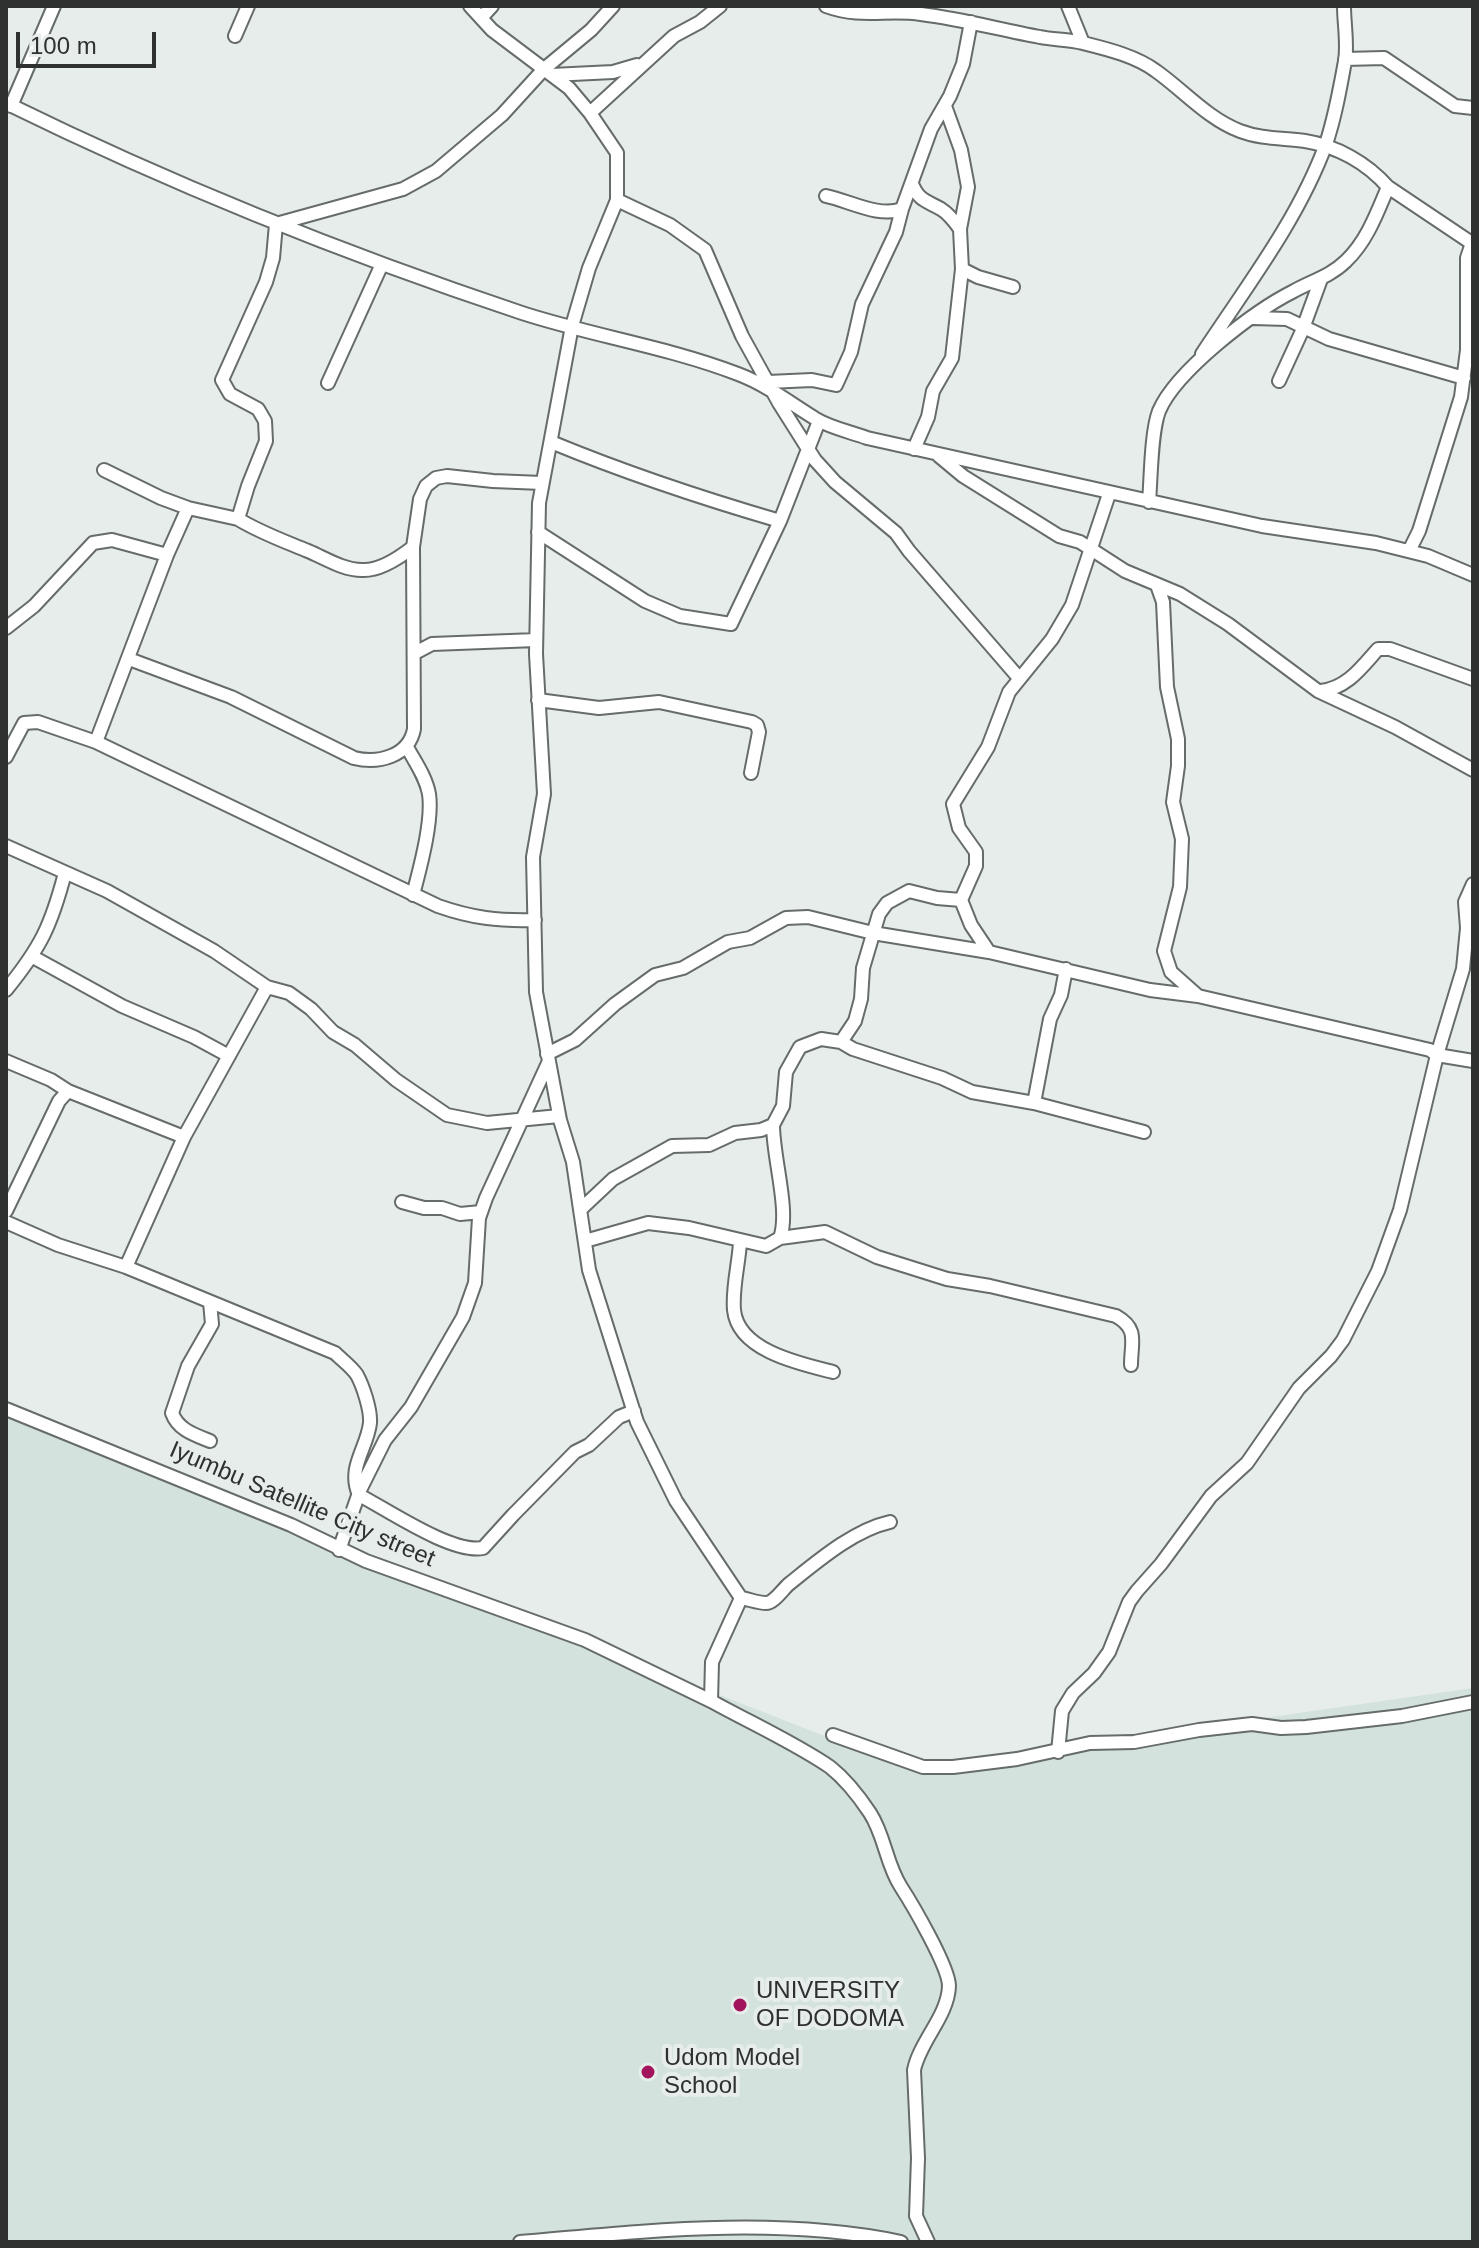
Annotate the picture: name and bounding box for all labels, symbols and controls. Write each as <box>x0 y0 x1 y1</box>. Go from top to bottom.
scale bar <box>20 16 160 66</box>
text: 100 m <box>30 32 97 59</box>
street label: Iyumbu Satellite City street <box>165 1436 439 1574</box>
place label: UNIVERSITY OF DODOMA <box>756 1977 904 2033</box>
marker: UNIVERSITY OF DODOMA <box>731 1996 749 2014</box>
place label: Udom Model School <box>664 2044 800 2100</box>
marker: Udom Model School <box>639 2063 657 2081</box>

